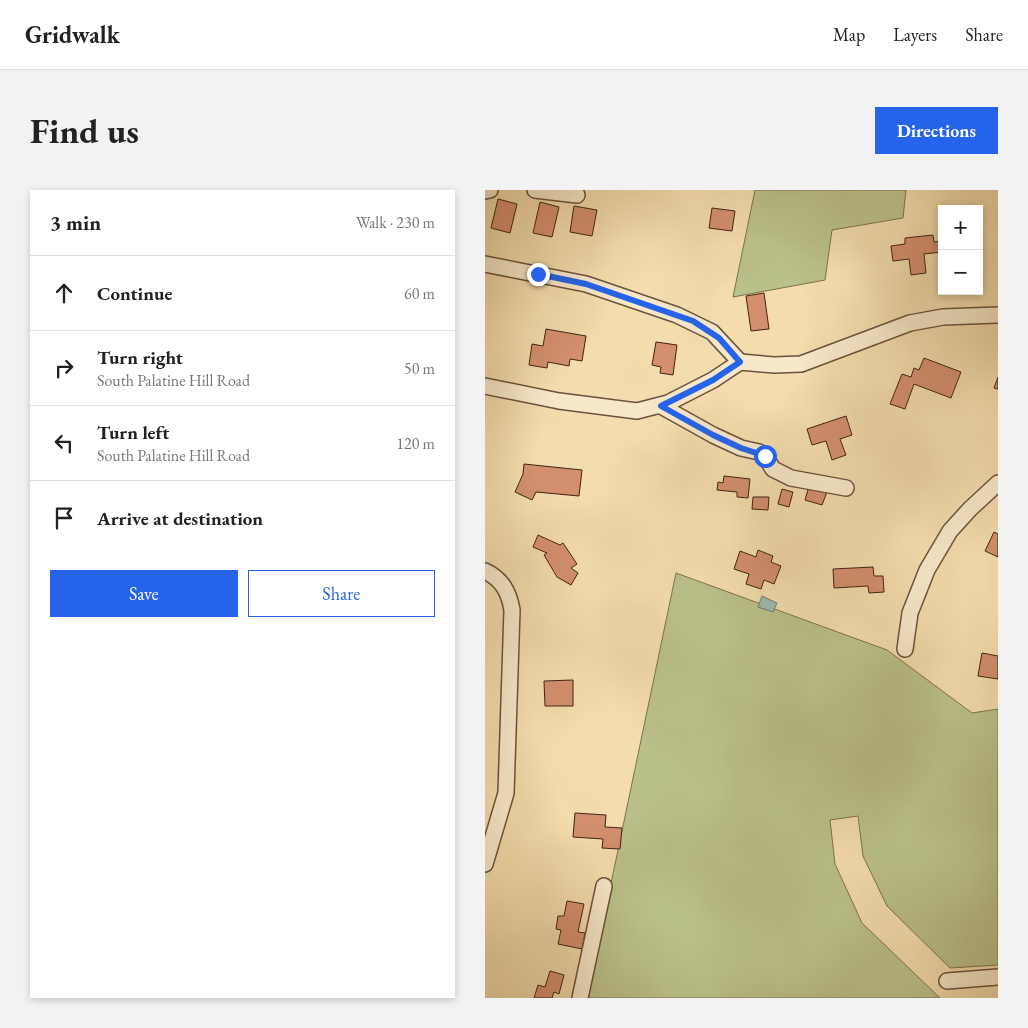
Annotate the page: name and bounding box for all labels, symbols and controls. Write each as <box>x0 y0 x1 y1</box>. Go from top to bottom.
text: Gridwalk <box>25 19 120 50</box>
text: Map <box>833 23 865 46</box>
text: Layers <box>893 23 937 46</box>
text: Share <box>965 23 1003 46</box>
button: Directions <box>875 107 998 154</box>
text: Find us <box>30 108 139 153</box>
map controls <box>938 205 983 295</box>
button: + <box>938 205 983 250</box>
text: 3 min <box>50 209 101 236</box>
text: Walk · 230 m <box>356 212 435 233</box>
button: − <box>938 250 983 295</box>
route end <box>527 263 550 286</box>
icon: ahead <box>50 279 78 307</box>
text: Continue <box>97 281 172 306</box>
text: 60 m <box>404 283 435 304</box>
text: Turn right <box>97 345 183 370</box>
icon: right <box>50 354 78 382</box>
text: 50 m <box>404 358 435 379</box>
text: South Palatine Hill Road <box>97 370 250 391</box>
text: Turn left <box>97 420 169 445</box>
icon: left <box>50 429 78 457</box>
text: 120 m <box>396 433 435 454</box>
text: South Palatine Hill Road <box>97 445 250 466</box>
route start <box>754 445 777 468</box>
icon: arrive <box>50 504 78 532</box>
text: Arrive at destination <box>97 506 263 531</box>
button: Save <box>50 570 238 617</box>
button: Share <box>248 570 435 617</box>

